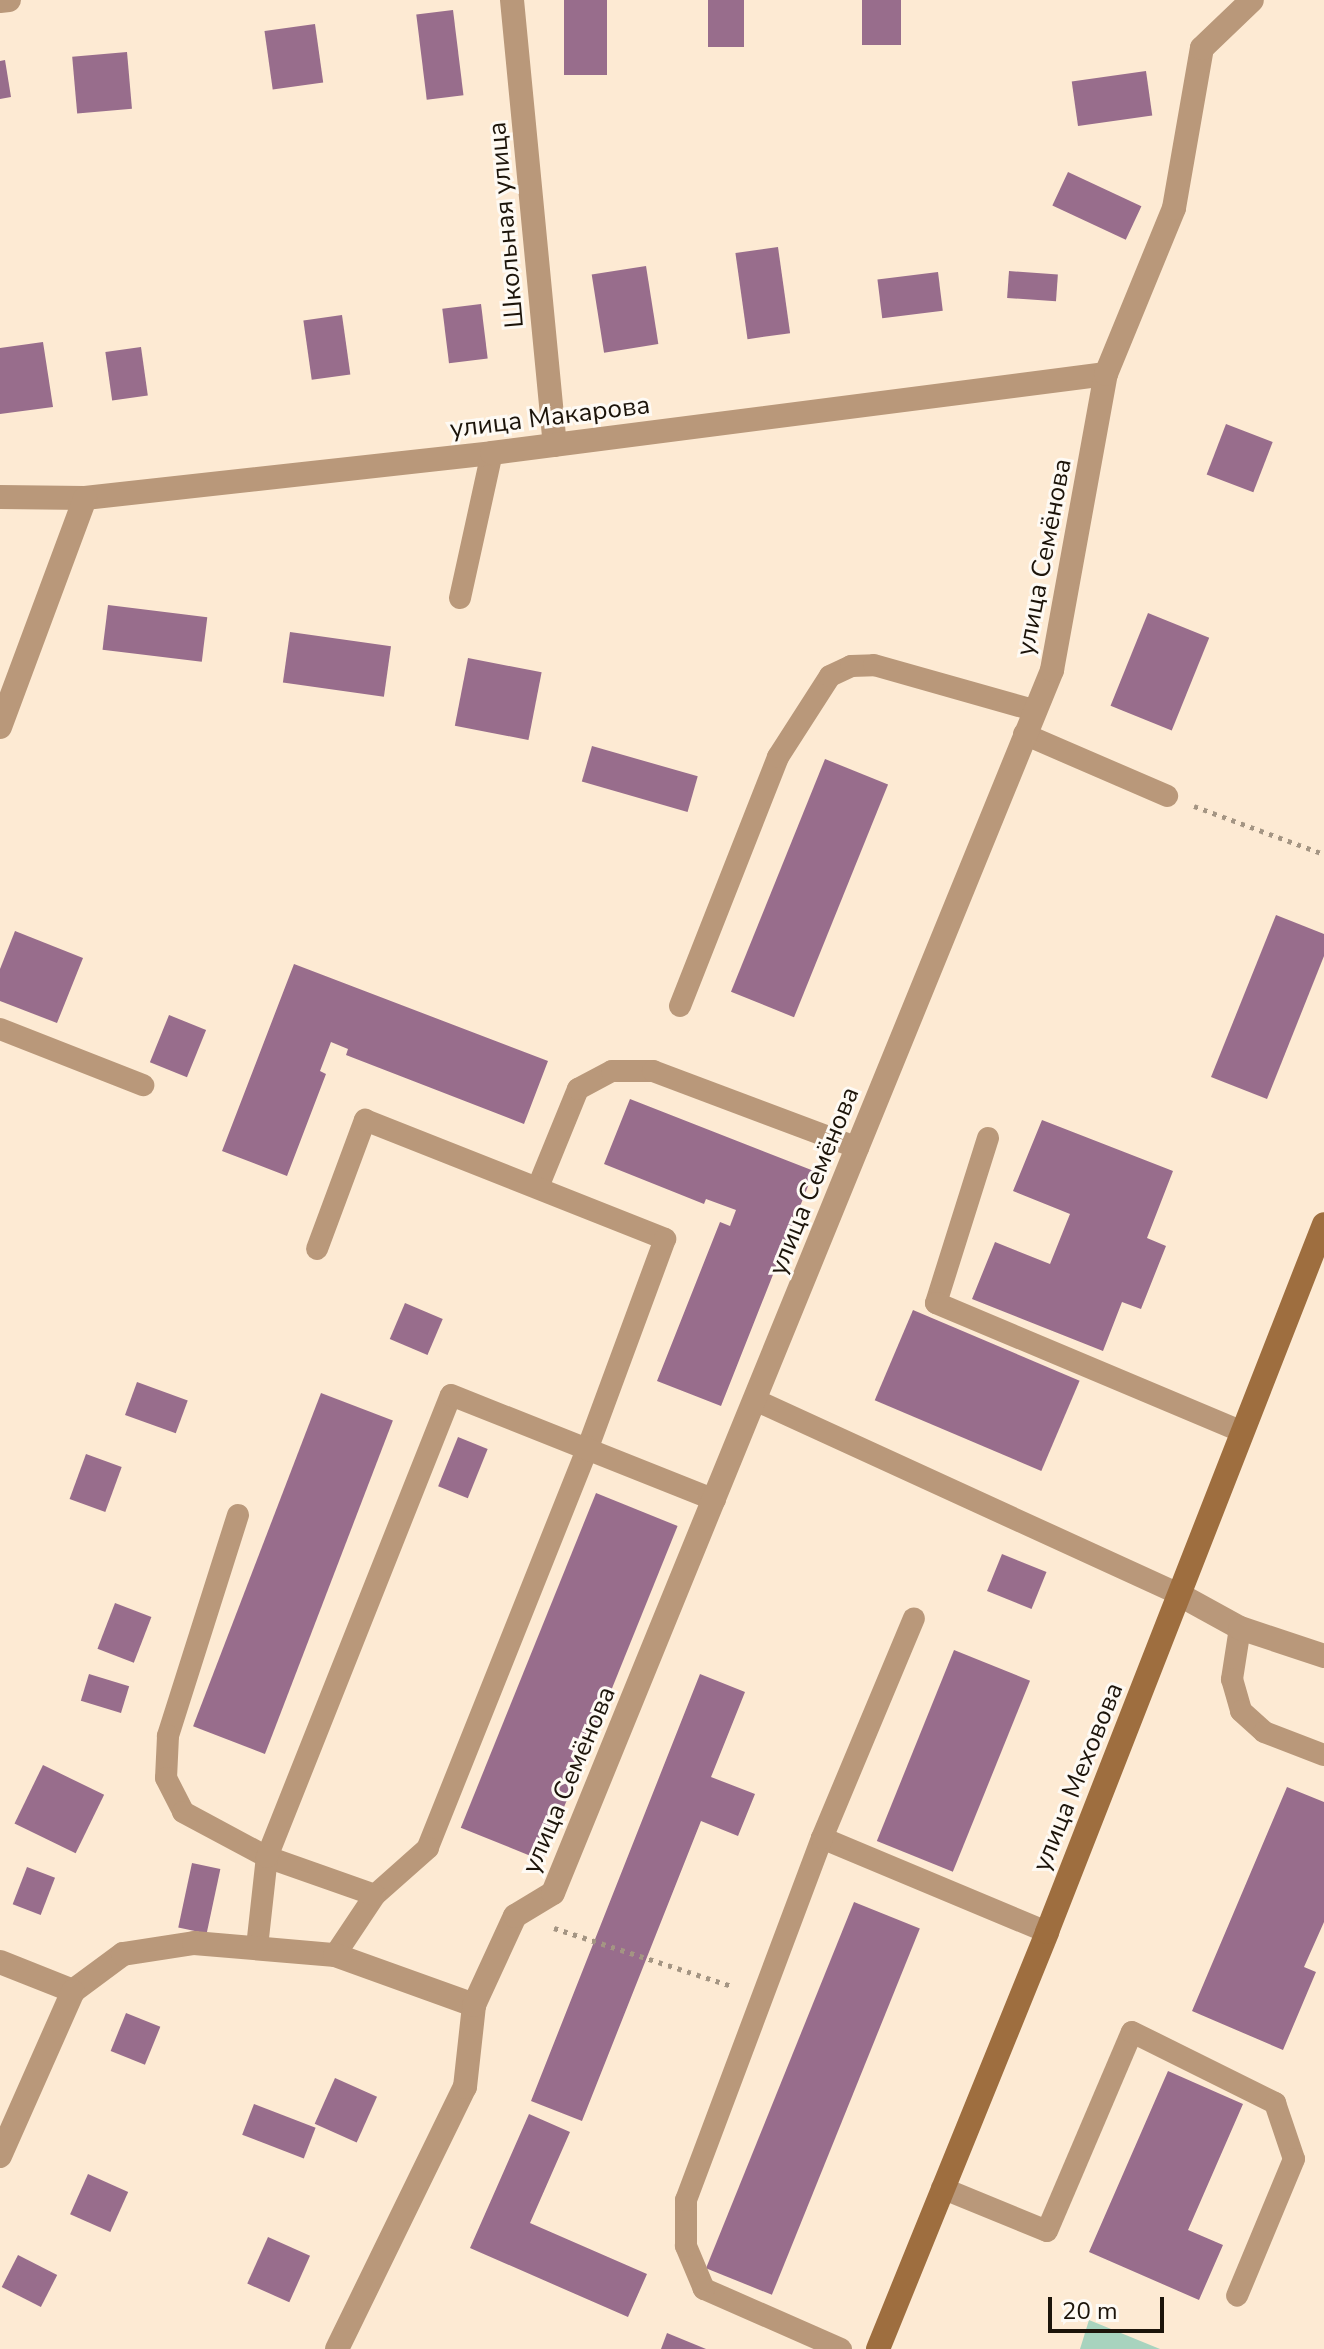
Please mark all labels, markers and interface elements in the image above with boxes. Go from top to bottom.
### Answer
street label: Школьная улица [481,121,531,329]
street label: улица Макарова [448,389,652,445]
street label: улица Семёнова [1010,456,1078,658]
street label: улица Семёнова [762,1082,866,1280]
street label: улица Меховова [1026,1678,1130,1876]
street label: улица Семёнова [516,1682,622,1878]
scale bar [1052,2281,1168,2331]
text: 20 m [1062,2295,1118,2327]

